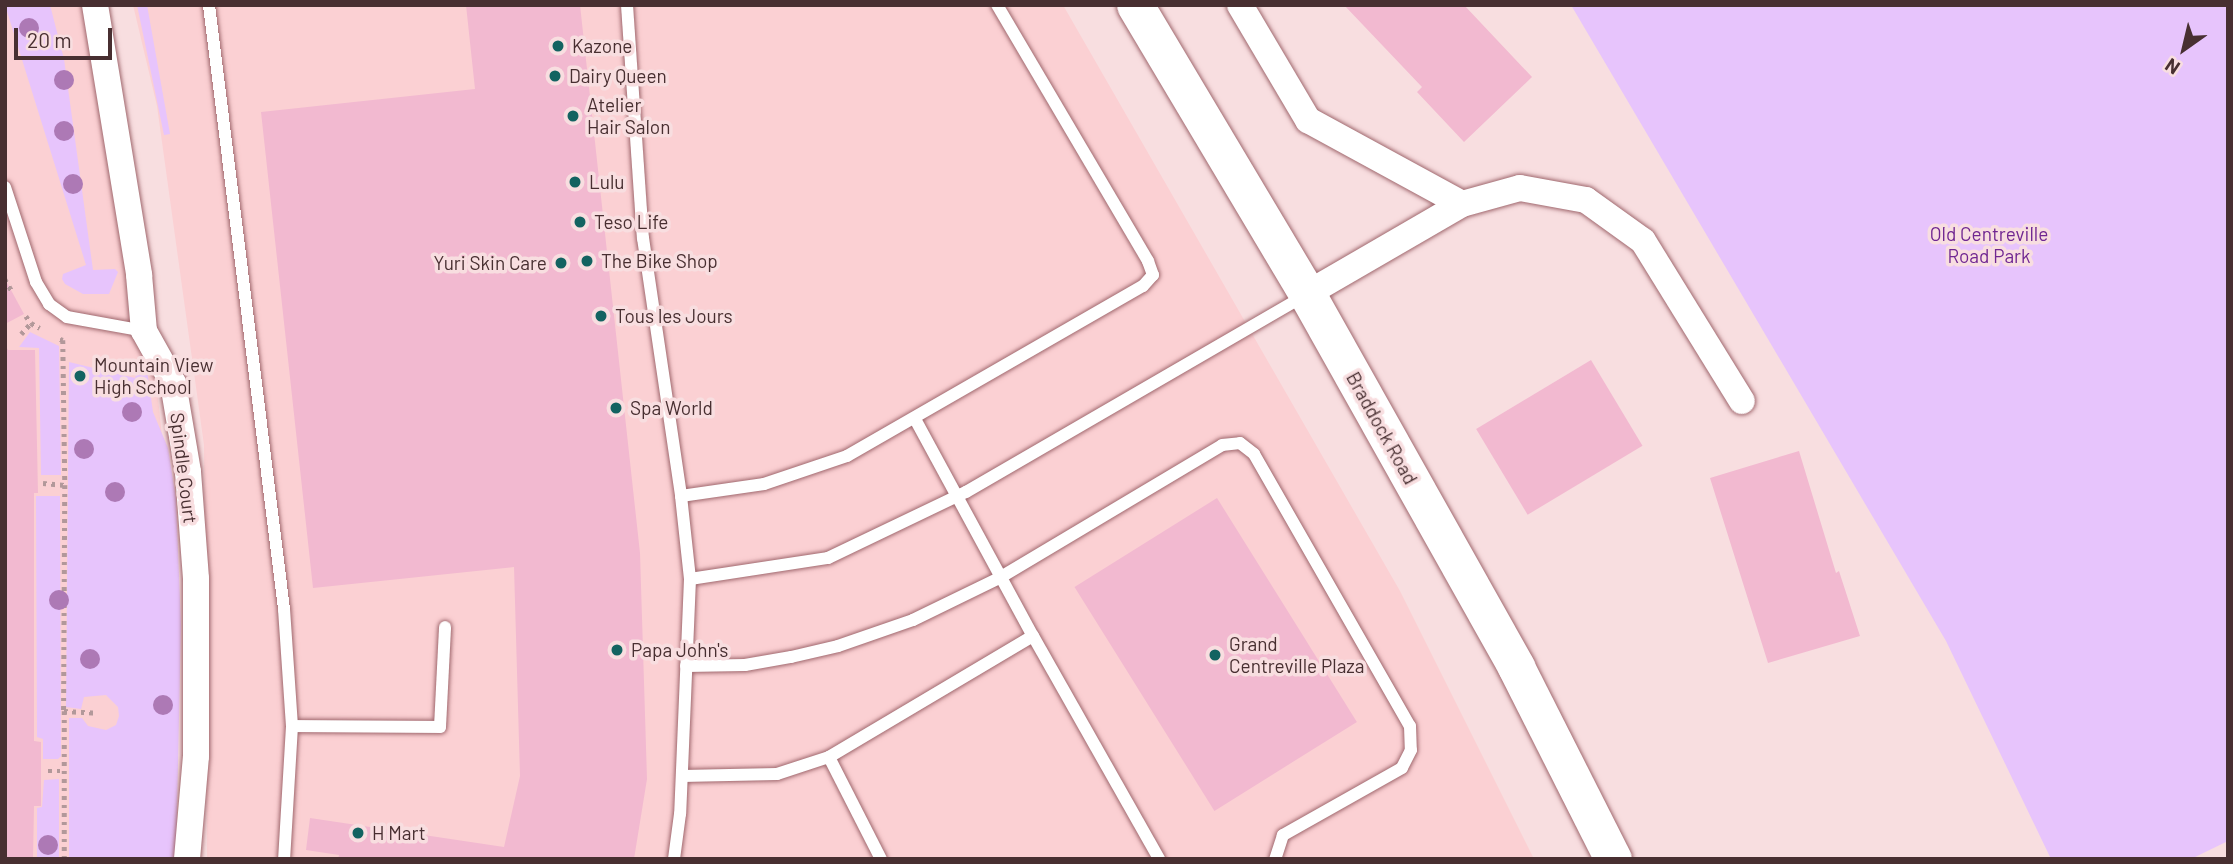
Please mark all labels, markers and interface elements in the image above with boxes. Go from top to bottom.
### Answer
scale bar [18,14,116,58]
north arrow [2149,14,2219,84]
text: 20 m [27,27,72,52]
place label: Kazone [572,35,632,57]
marker: Kazone [550,38,566,54]
text: N [2160,54,2184,80]
place label: Dairy Queen [569,65,667,87]
marker: Dairy Queen [547,68,563,84]
place label: Atelier Hair Salon [587,94,670,138]
marker: Atelier Hair Salon [565,108,581,124]
place label: Lulu [589,171,625,193]
marker: Lulu [567,174,583,190]
place label: Teso Life [594,211,668,233]
marker: Teso Life [572,214,588,230]
park label: Old Centreville Road Park [1930,223,2048,267]
place label: The Bike Shop [601,250,718,272]
place label: Yuri Skin Care [433,252,547,274]
marker: The Bike Shop [579,253,595,269]
marker: Yuri Skin Care [553,255,569,271]
place label: Tous les Jours [615,305,733,327]
marker: Tous les Jours [593,308,609,324]
place label: Mountain View High School [94,354,213,398]
marker: Mountain View High School [72,368,88,384]
street label: Braddock Road [1342,368,1422,488]
place label: Spa World [630,397,713,419]
marker: Spa World [608,400,624,416]
street label: Spindle Court [166,411,202,525]
place label: Grand Centreville Plaza [1229,633,1365,677]
place label: Papa John's [631,639,728,661]
marker: Papa John's [609,642,625,658]
marker: Grand Centreville Plaza [1207,647,1223,663]
place label: H Mart [372,822,426,844]
marker: H Mart [350,825,366,841]

